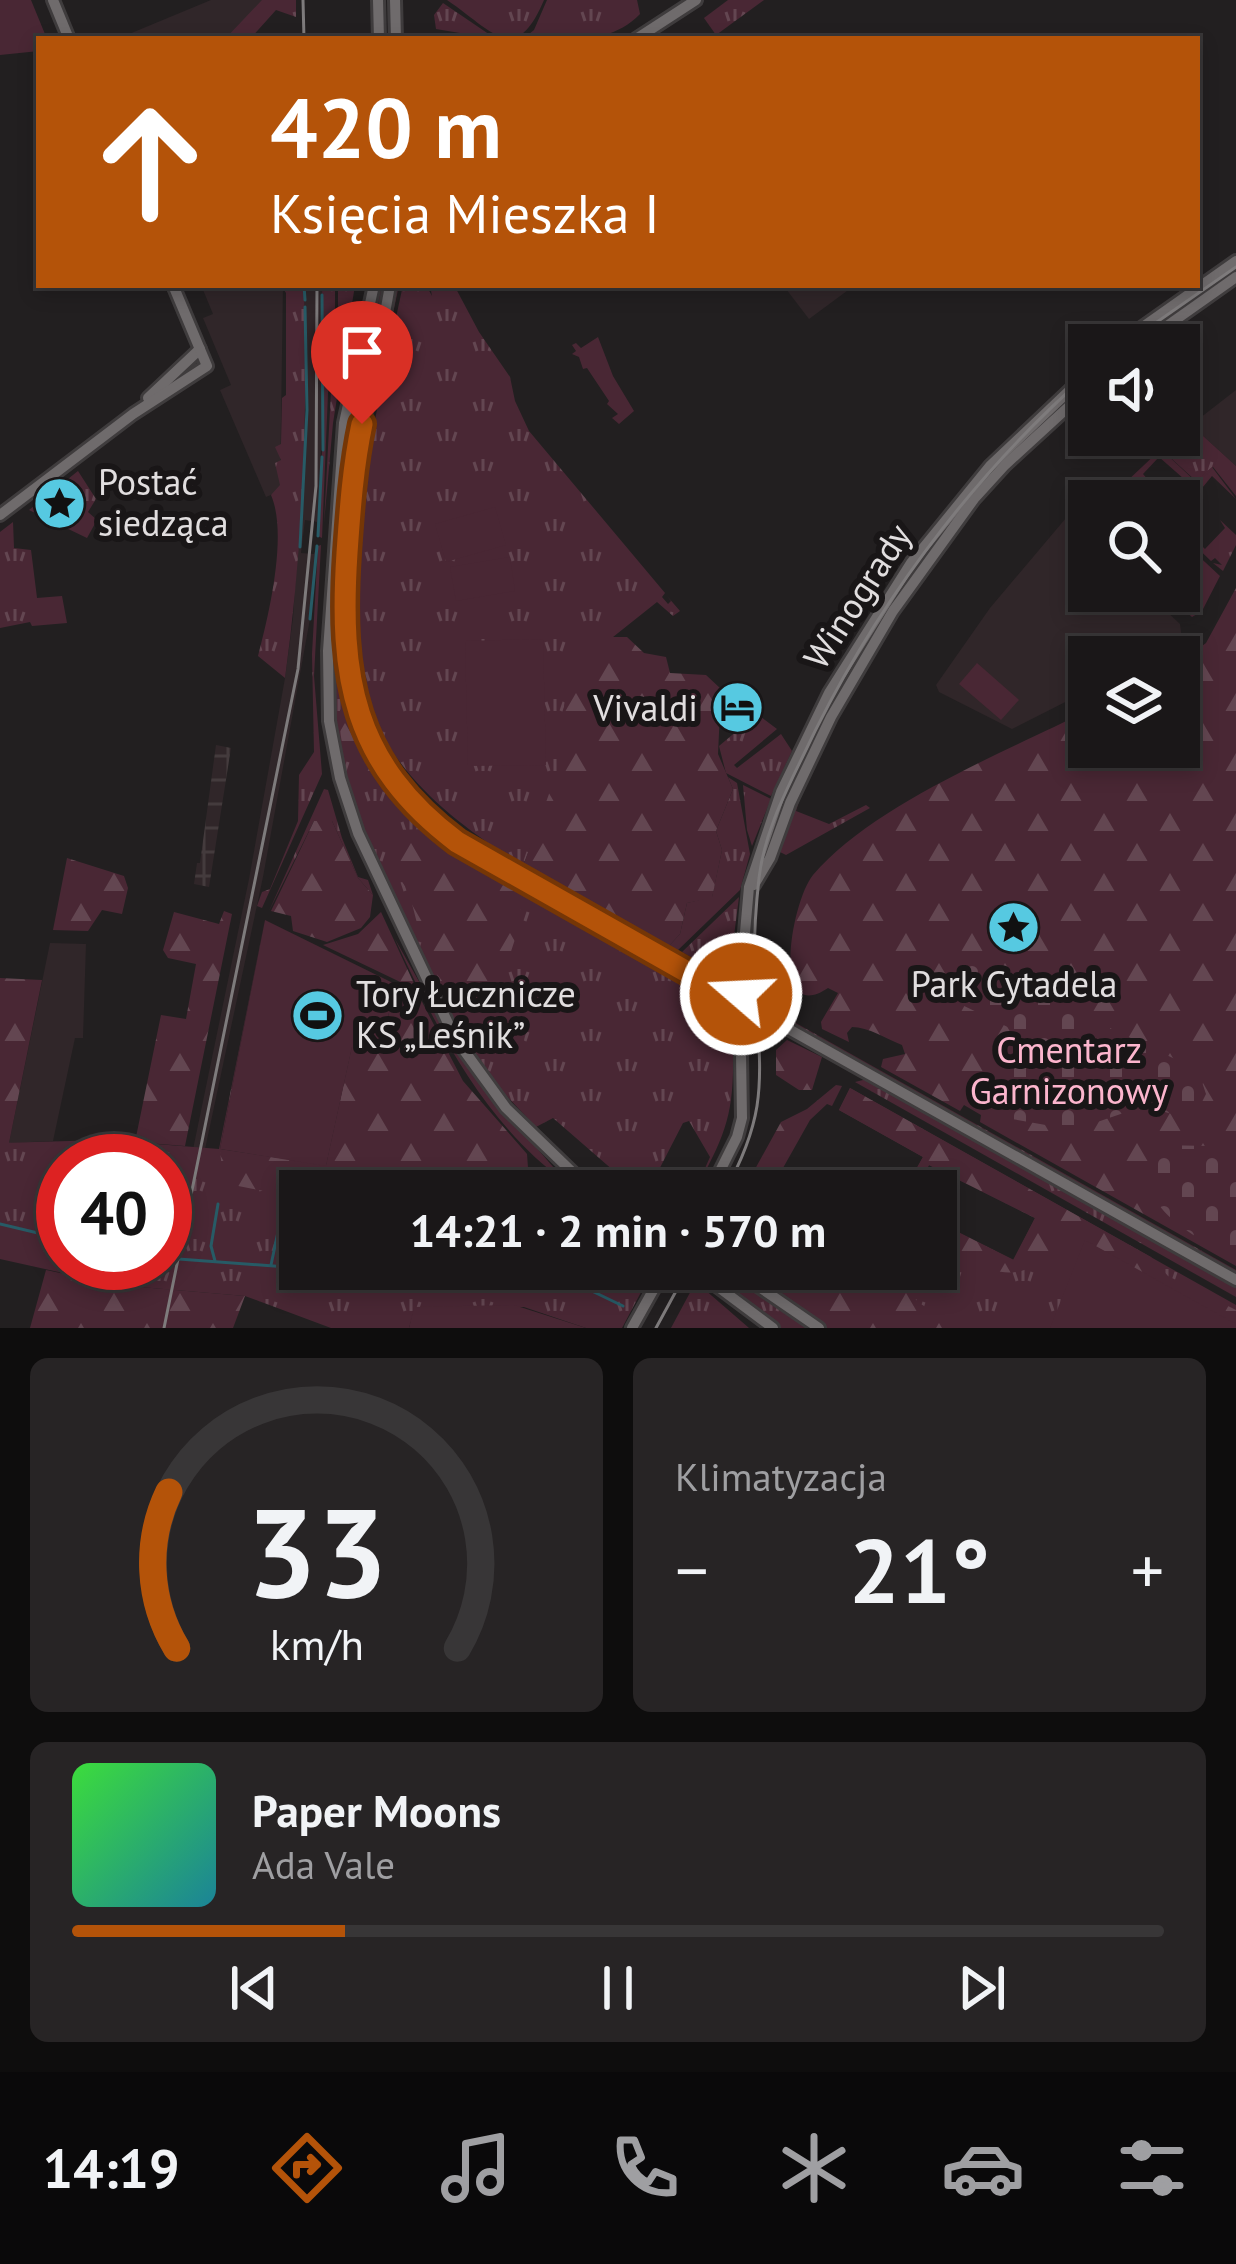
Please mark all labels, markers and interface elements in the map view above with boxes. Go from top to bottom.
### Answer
text: 420 m [270,72,502,181]
icon: ahead [72,84,228,240]
text: Księcia Mieszka I [270,178,660,248]
pin [311,301,413,424]
icon: arrive [329,319,395,385]
map controls [1068,324,1200,768]
button: sound [1068,324,1200,456]
place label: Postać siedząca [98,458,229,546]
place icon: Postać siedząca [31,475,87,531]
button: search [1068,480,1200,612]
street label: Winogrady [792,514,921,677]
button: layers [1068,636,1200,768]
hotel icon: Vivaldi [709,680,765,736]
place label: Vivaldi [592,684,698,731]
place icon: Park Cytadela [986,900,1042,956]
position arrow [678,931,804,1057]
place label: Park Cytadela [911,960,1117,1007]
place label: Tory Łucznicze KS „Leśnik” [356,970,576,1058]
sports icon: Tory Łucznicze KS „Leśnik” [289,987,345,1043]
park label: Cmentarz Garnizonowy [970,1026,1168,1114]
speed limit sign: 40 [36,1134,192,1290]
text: 14:21 · 2 min · 570 m [410,1201,826,1259]
text: Klimatyzacja [675,1451,887,1502]
text: 33 [246,1470,387,1631]
text: 21° [849,1511,990,1628]
text: − [675,1527,708,1612]
text: + [1131,1527,1164,1612]
text: km/h [269,1616,364,1672]
text: Paper Moons [252,1781,501,1839]
text: Ada Vale [252,1839,395,1890]
icon: previous [221,1955,287,2021]
icon: pause [585,1955,651,2021]
icon: next [949,1955,1015,2021]
icon: directions [265,2126,349,2210]
icon: music [434,2126,518,2210]
icon: phone [603,2126,687,2210]
icon: climate [772,2126,856,2210]
icon: car [941,2126,1025,2210]
icon: filters [1110,2126,1194,2210]
text: 14:19 [43,2133,180,2203]

